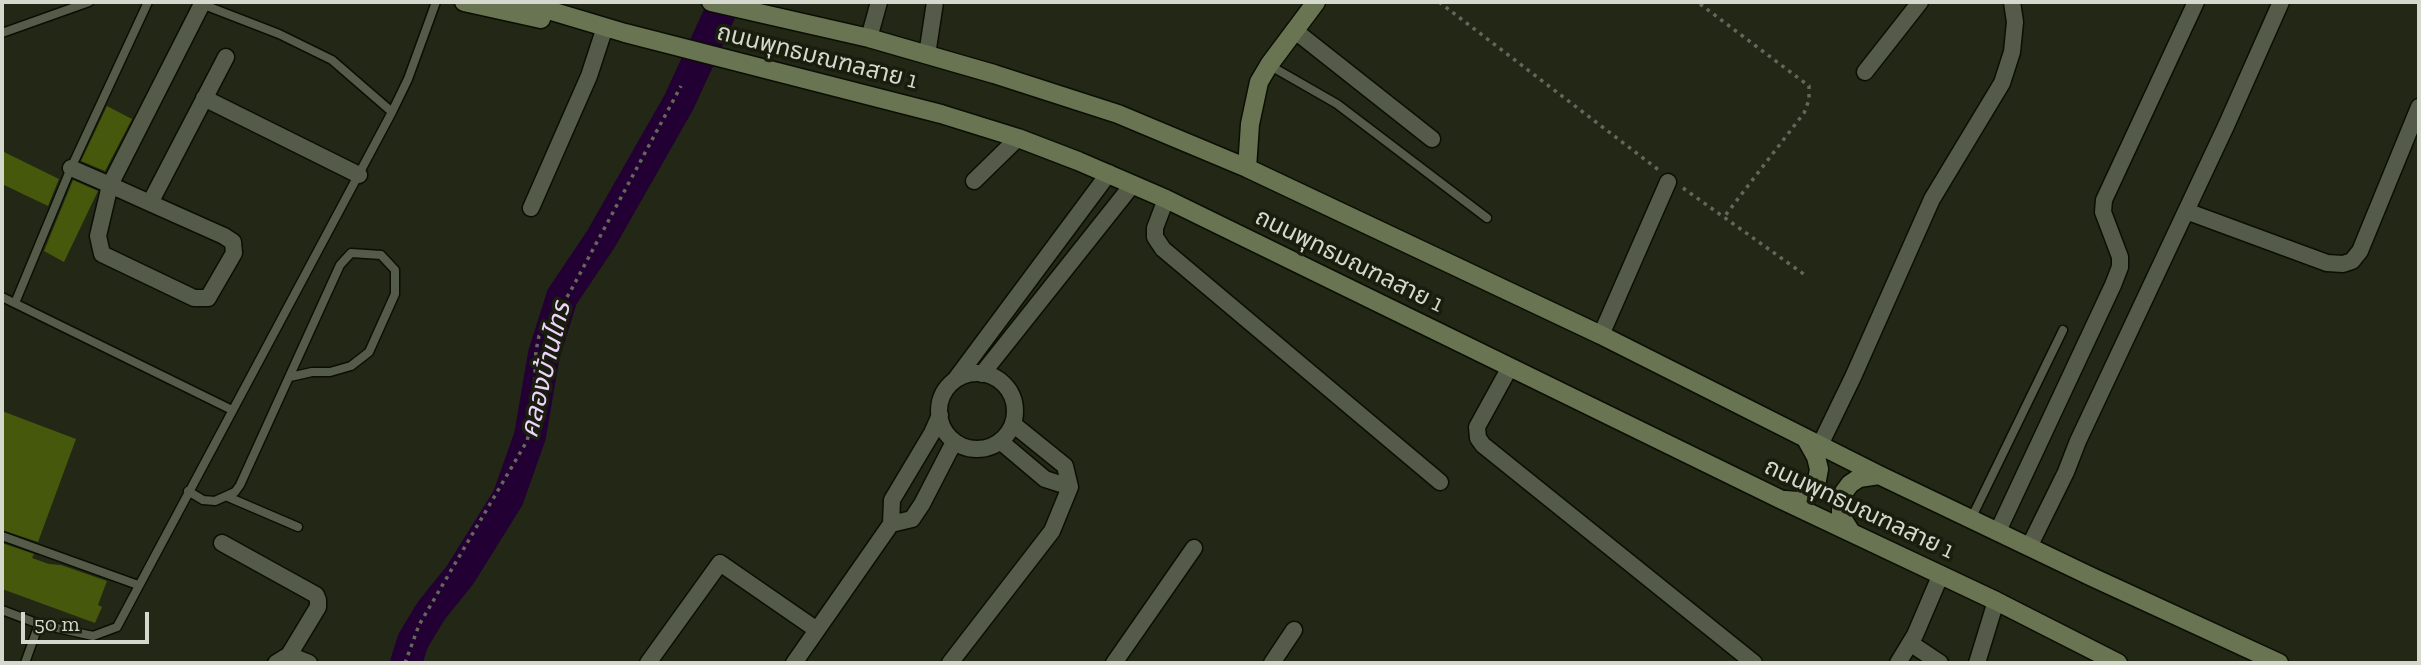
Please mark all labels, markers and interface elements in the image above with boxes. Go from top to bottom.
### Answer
street label: ถนนพุทธมณฑลสาย 1 [714,18,920,96]
street label: ถนนพุทธมณฑลสาย 1 [1250,203,1448,319]
water label: คลองบ้านไทร [514,299,578,441]
street label: ถนนพุทธมณฑลสาย 1 [1760,452,1958,566]
scale bar [24,598,152,642]
text: 50 m [34,611,80,636]

